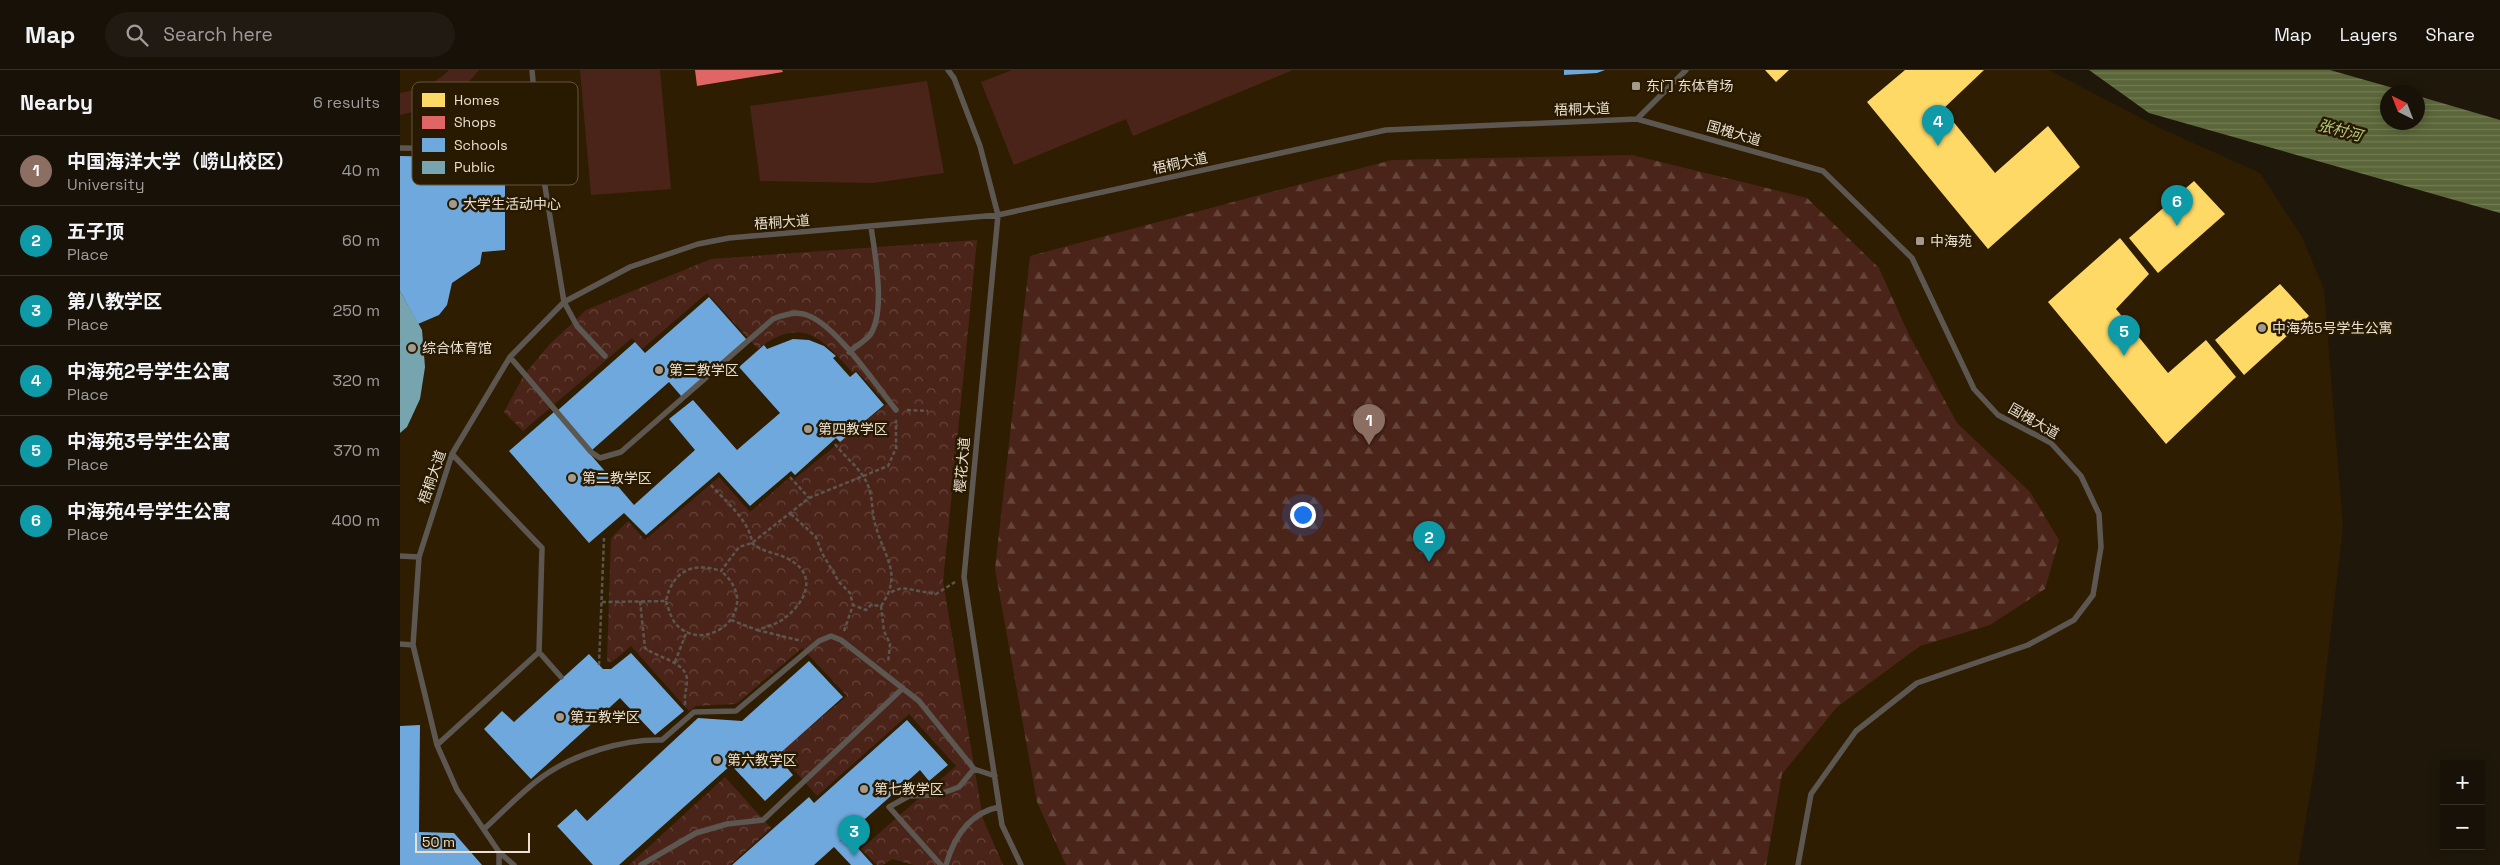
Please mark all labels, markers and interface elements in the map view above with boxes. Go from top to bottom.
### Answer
search box [105,12,455,57]
text: Map [25,19,75,50]
icon: search [123,21,151,49]
text: Search here [163,22,273,47]
text: Map [2274,23,2312,46]
text: Layers [2340,23,2397,46]
text: Share [2425,23,2475,46]
place label: 东门 东体育场 [1646,77,1734,95]
marker: 东门 东体育场 [1630,80,1642,92]
legend [412,82,578,185]
north arrow [2380,85,2425,130]
text: Nearby [20,89,93,116]
text: Homes [454,91,500,109]
text: 6 results [313,92,380,113]
street label: 梧桐大道 [1554,99,1610,119]
pin: 4 [1922,105,1954,146]
text: Shops [454,113,496,131]
water label: 张村河 [2316,115,2367,146]
street label: 国槐大道 [1705,117,1763,149]
text: Schools [454,136,508,154]
street label: 梧桐大道 [1151,148,1209,178]
text: 中国海洋大学（崂山校区） [67,149,295,174]
text: Public [454,158,495,176]
text: 1 [32,160,40,181]
text: 40 m [342,160,380,181]
text: University [67,174,145,195]
pin: 6 [2161,185,2193,226]
place label: 大学生活动中心 [463,195,561,213]
marker: 大学生活动中心 [447,198,459,210]
street label: 梧桐大道 [753,211,811,233]
text: 五子顶 [67,219,124,244]
text: 2 [31,230,41,251]
text: 60 m [342,230,380,251]
place label: 中海苑 [1930,232,1972,250]
marker: 中海苑 [1914,235,1926,247]
text: Place [67,244,109,265]
text: 第八教学区 [67,289,162,314]
text: 3 [31,300,41,321]
text: 250 m [333,300,380,321]
text: Place [67,314,109,335]
pin: 5 [2108,315,2140,356]
place label: 中海苑5号学生公寓 [2272,319,2392,337]
marker: 中海苑5号学生公寓 [2256,322,2268,334]
place label: 综合体育馆 [422,339,492,357]
marker: 综合体育馆 [406,342,418,354]
text: 中海苑2号学生公寓 [67,359,230,384]
place label: 第三教学区 [669,361,739,379]
marker: 第三教学区 [653,364,665,376]
text: 4 [31,370,41,391]
text: 320 m [333,370,380,391]
text: Place [67,384,109,405]
street label: 国槐大道 [2005,399,2063,443]
pin: 1 [1353,404,1385,445]
place label: 第四教学区 [818,420,888,438]
marker: 第四教学区 [802,423,814,435]
text: 中海苑3号学生公寓 [67,429,231,454]
street label: 樱花大道 [951,436,973,494]
text: 5 [31,440,41,461]
text: 370 m [333,440,380,461]
street label: 梧桐大道 [414,448,450,506]
text: Place [67,454,109,475]
place label: 第二教学区 [582,469,652,487]
marker: 第二教学区 [566,472,578,484]
text: 中海苑4号学生公寓 [67,499,231,524]
your location [1290,502,1316,528]
text: 6 [31,510,41,531]
text: 400 m [332,510,380,531]
pin: 2 [1413,521,1445,562]
text: Place [67,524,109,545]
place label: 第五教学区 [570,708,640,726]
marker: 第五教学区 [554,711,566,723]
place label: 第六教学区 [727,751,797,769]
marker: 第六教学区 [711,754,723,766]
map controls [2440,760,2485,850]
button: + [2440,760,2485,805]
place label: 第七教学区 [874,780,944,798]
marker: 第七教学区 [858,783,870,795]
button: − [2440,805,2485,850]
pin: 3 [838,815,870,856]
scale bar [415,830,530,853]
text: 50 m [422,833,455,851]

